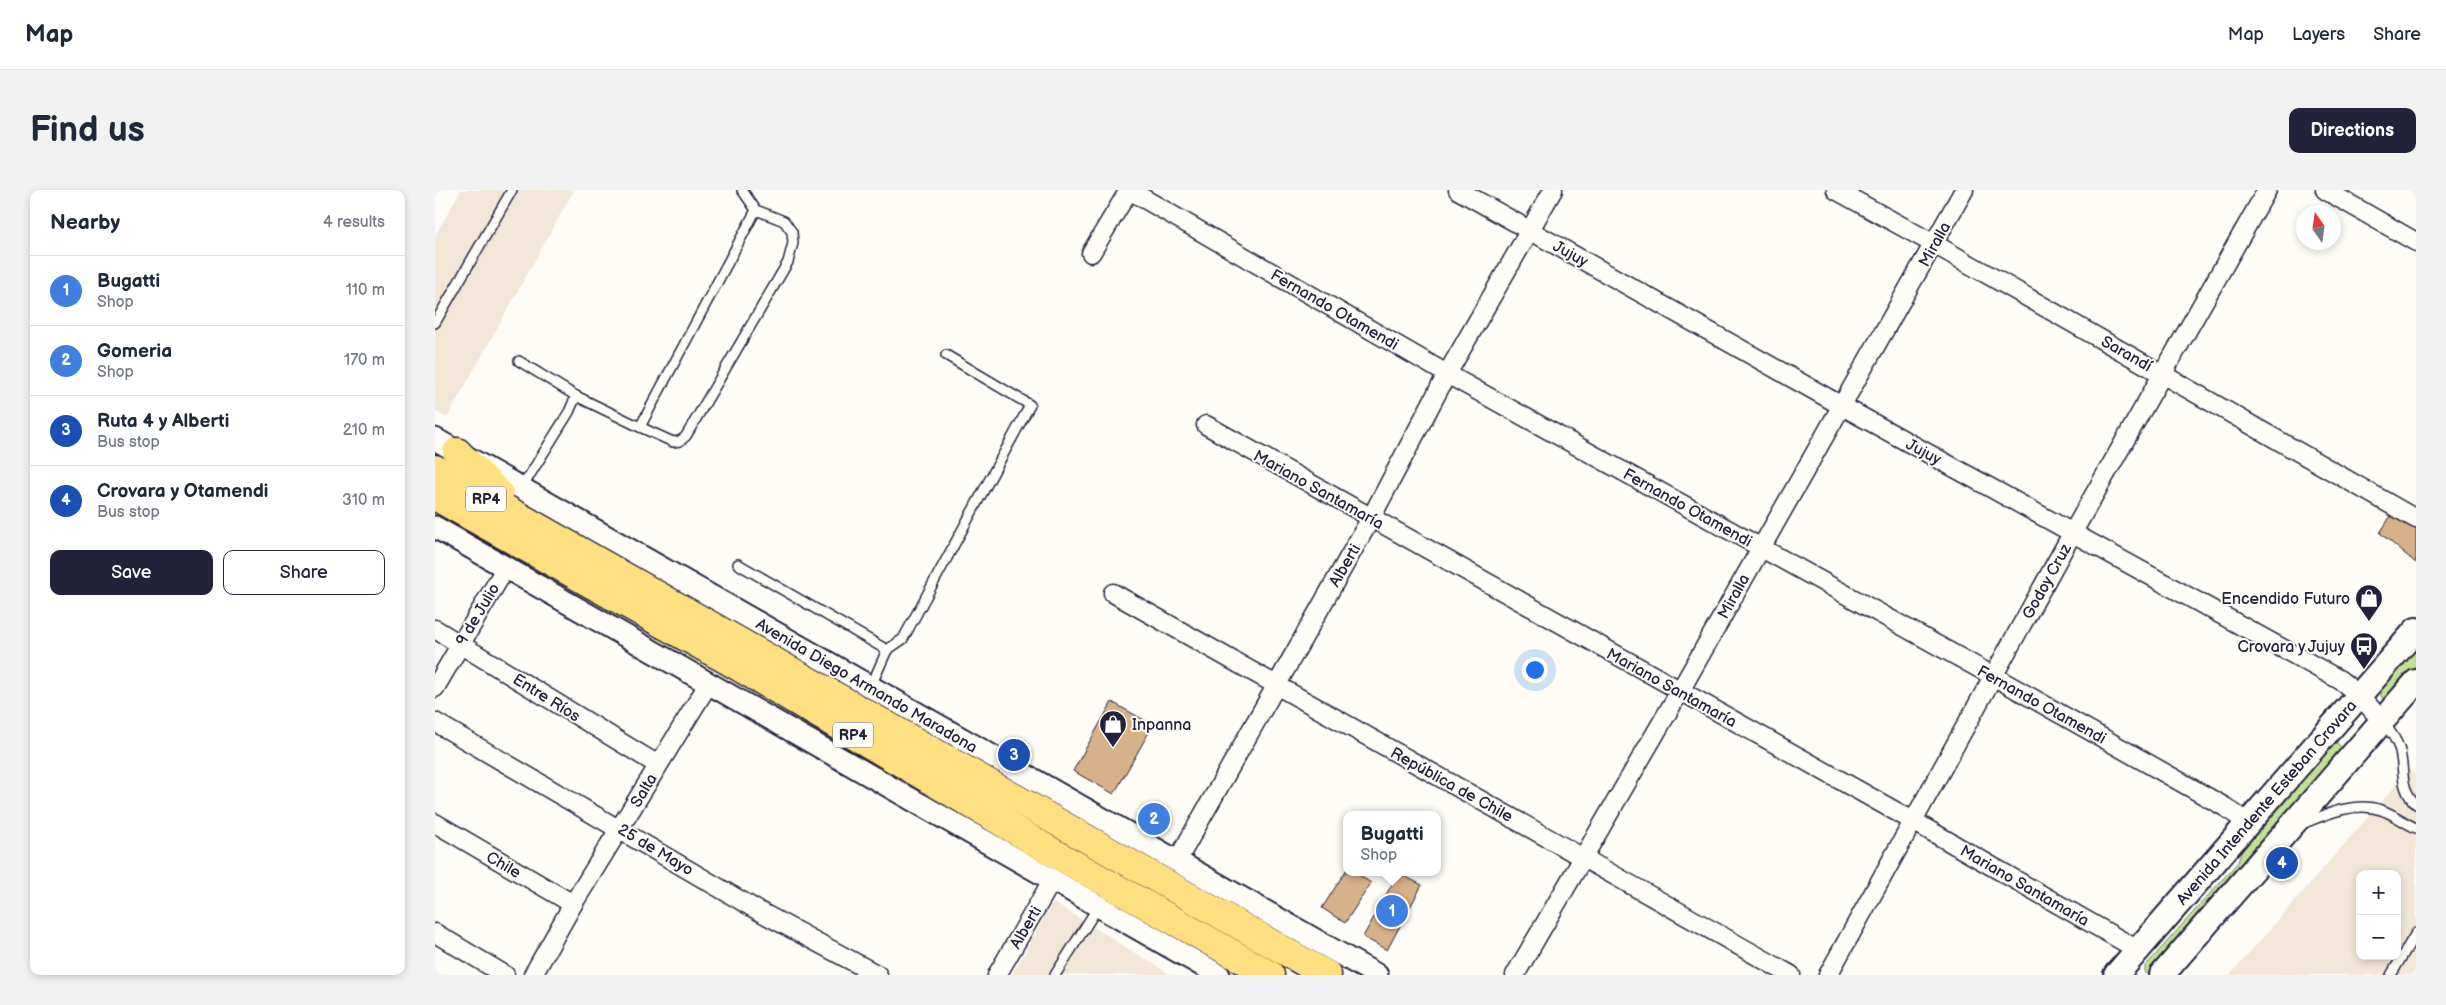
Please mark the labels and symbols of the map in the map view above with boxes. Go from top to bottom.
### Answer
north arrow [2296,205,2341,250]
street label: Miralla [1915,219,1955,270]
street label: Jujuy [1549,237,1592,272]
street label: Fernando Otamendi [1267,266,1402,355]
street label: Sarandí [2098,332,2155,376]
street label: Jujuy [1902,435,1945,470]
street label: Mariano Santamaría [1250,447,1387,534]
street label: Fernando Otamendi [1620,465,1755,552]
road number: RP4 [466,486,506,512]
street label: Godoy Cruz [2019,540,2076,623]
street label: Alberti [1325,541,1365,591]
street label: Miralla [1714,571,1754,622]
street label: 9 de Julio [452,580,504,649]
shop icon: Encendido Futuro [2354,583,2384,622]
place label: Encendido Futuro [2221,590,2350,609]
street label: Avenida Diego Armando Maradona [752,615,980,758]
bus stop icon: Crovara y Jujuy [2349,631,2379,670]
place label: Crovara y Jujuy [2237,638,2346,657]
street label: Mariano Santamaría [1603,645,1740,732]
your location [1522,657,1548,683]
street label: Fernando Otamendi [1974,662,2109,749]
street label: Entre Ríos [509,670,583,726]
street label: Avenida Intendente Esteban Crovara [2173,697,2361,909]
shop icon: Inpanna [1098,709,1128,748]
place label: Inpanna [1132,716,1191,735]
road number: RP4 [833,722,873,748]
pin: 3 [998,736,1030,774]
street label: República de Chile [1387,744,1516,827]
street label: Salta [627,771,662,811]
pin: 2 [1138,800,1170,838]
street label: 25 de Mayo [614,820,696,880]
street label: Mariano Santamaría [1956,842,2092,931]
pin: 4 [2266,844,2298,882]
street label: Chile [483,848,524,883]
pin: 1 [1376,892,1408,930]
street label: Alberti [1006,903,1046,953]

